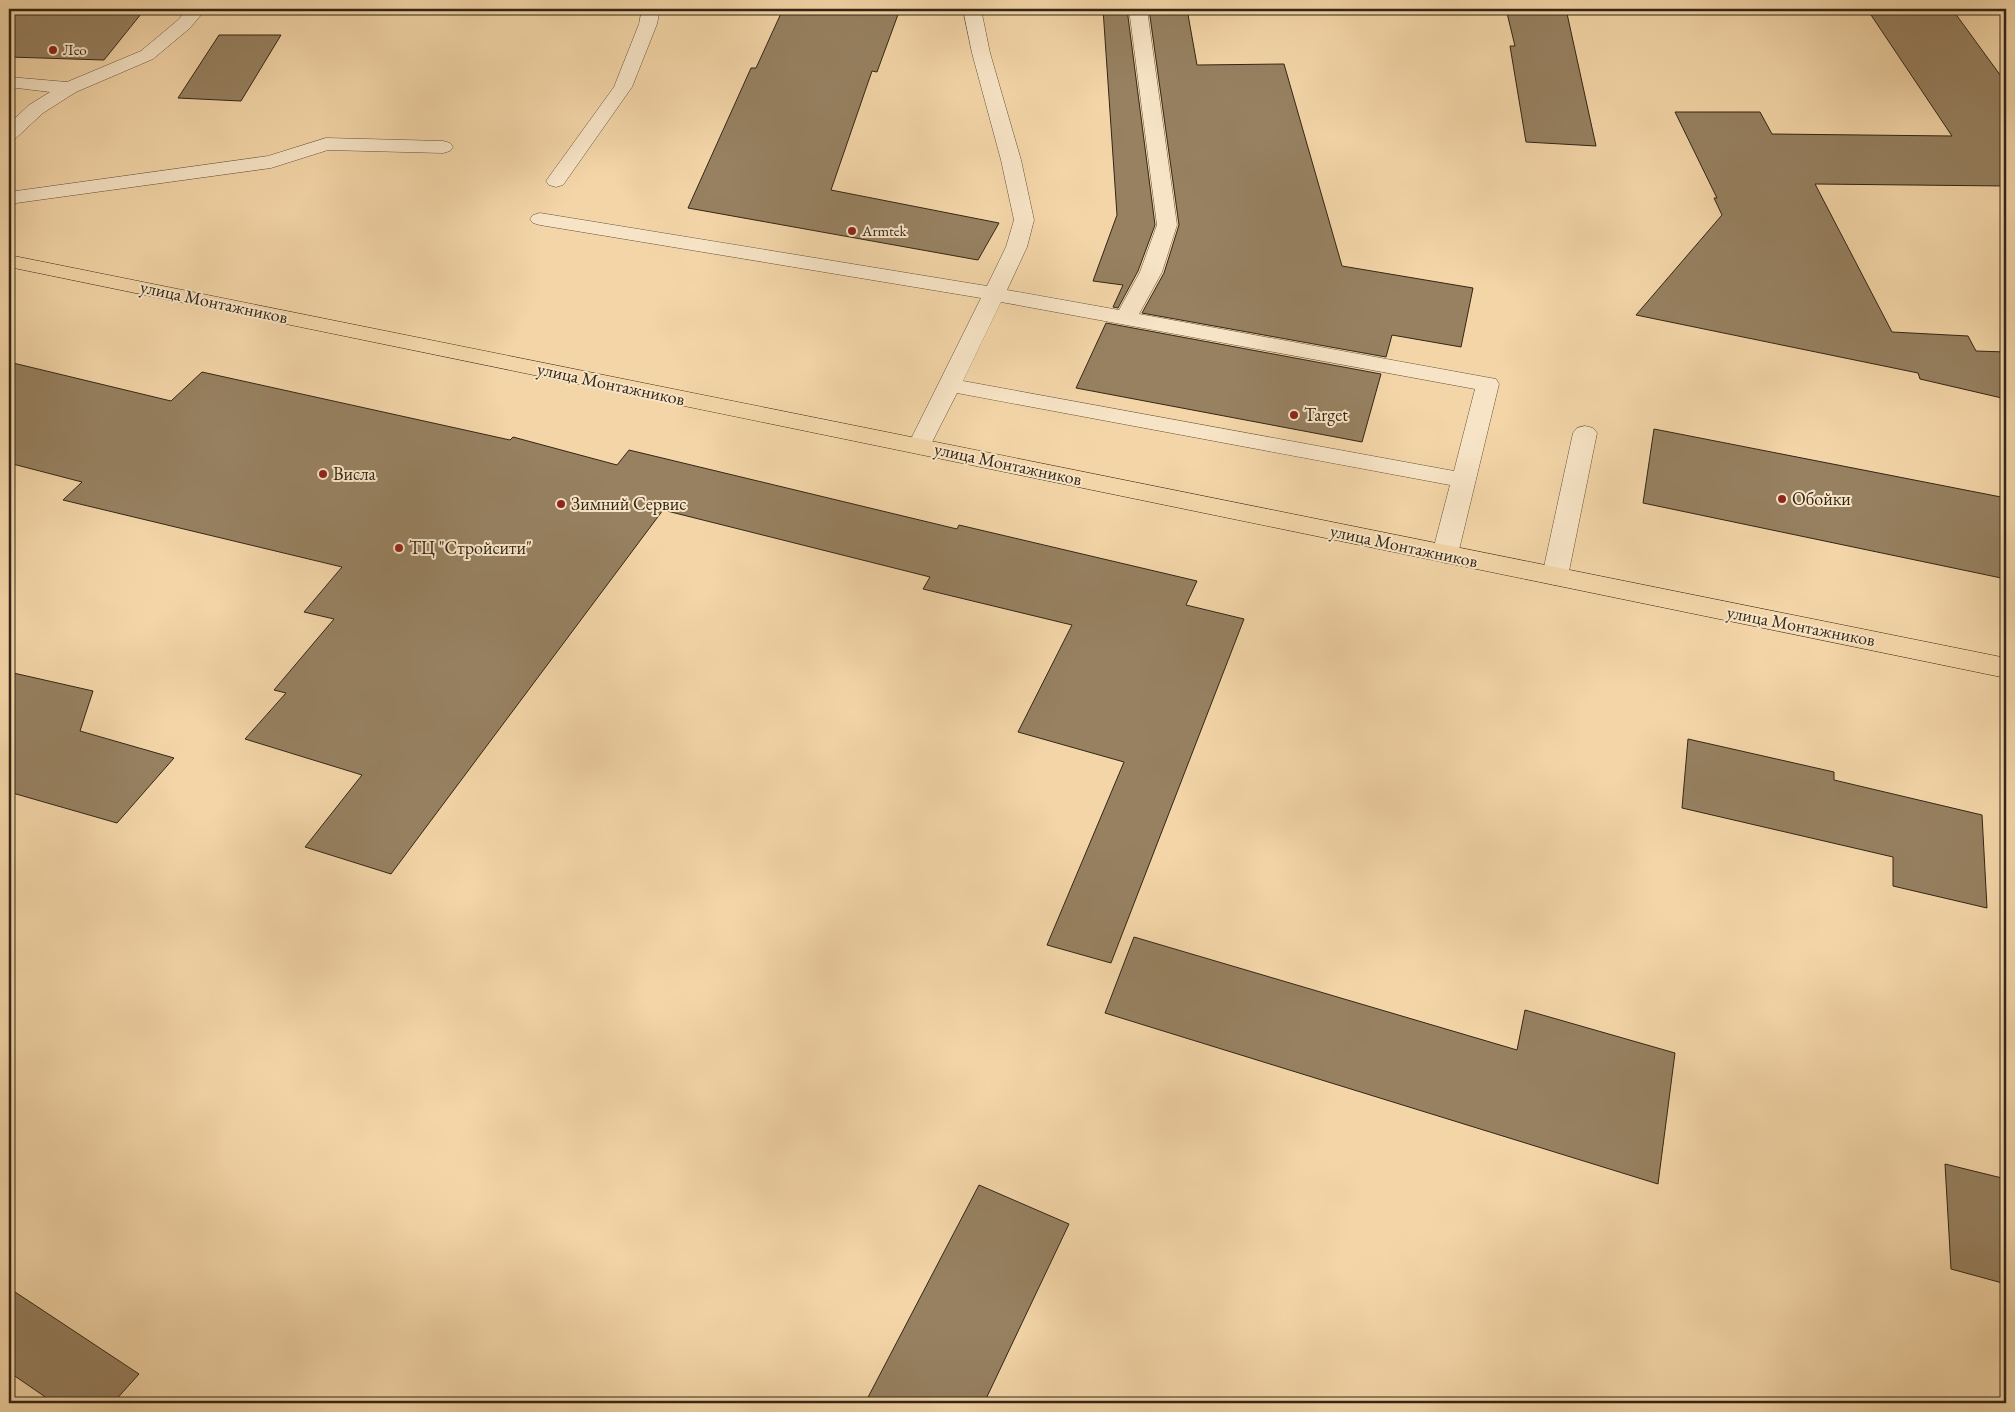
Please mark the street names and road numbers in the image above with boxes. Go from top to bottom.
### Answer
street label: улица Монтажников [138,275,290,328]
street label: улица Монтажников [535,357,687,410]
street label: улица Монтажников [932,437,1084,490]
street label: улица Монтажников [1328,519,1480,572]
street label: улица Монтажников [1725,600,1877,651]

